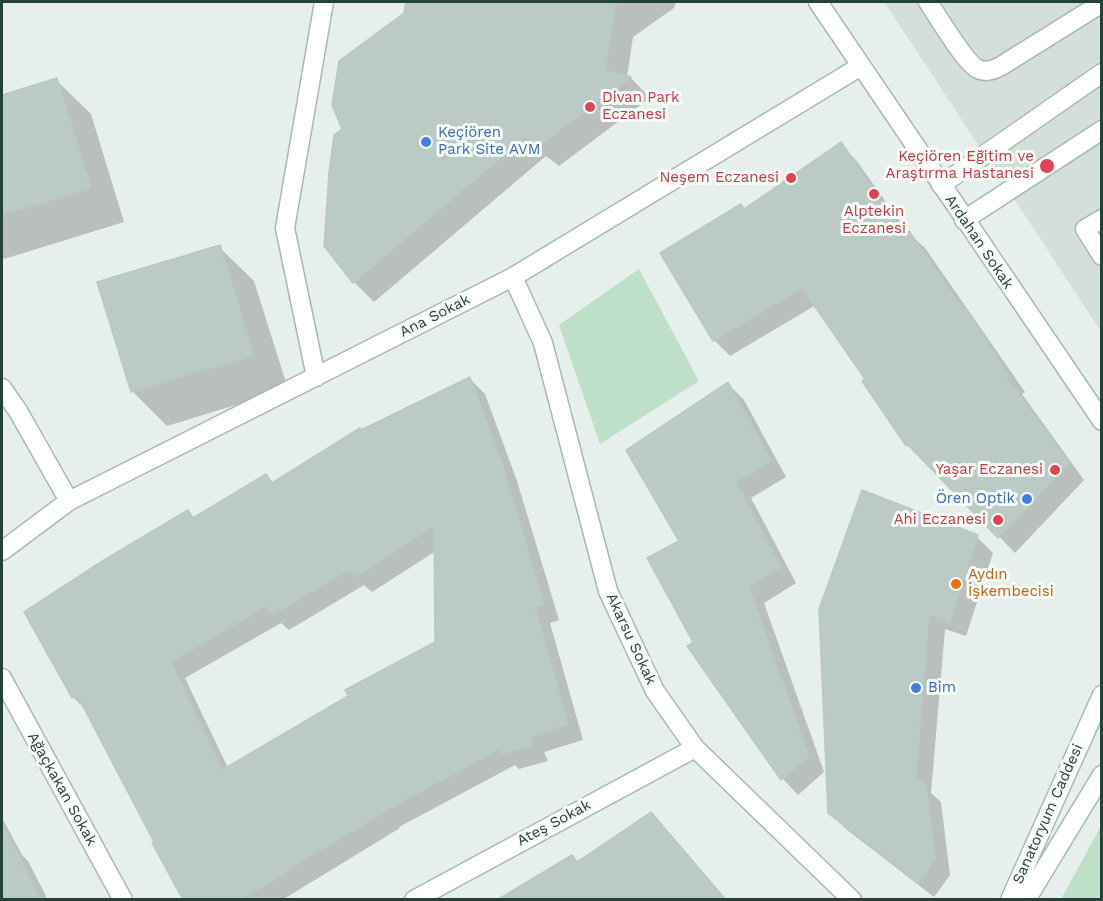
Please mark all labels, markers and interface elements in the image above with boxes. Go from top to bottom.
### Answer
place label: Divan Park Eczanesi [602,89,679,124]
marker: Divan Park Eczanesi [583,100,597,114]
place label: Keçiören Park Site AVM [438,124,540,159]
marker: Keçiören Park Site AVM [419,135,433,149]
place label: Keçiören Eğitim ve Araştırma Hastanesi [886,148,1034,183]
marker: Keçiören Eğitim ve Araştırma Hastanesi [1038,157,1056,175]
place label: Neşem Eczanesi [659,169,779,187]
marker: Neşem Eczanesi [784,171,798,185]
marker: Alptekin Eczanesi [867,187,881,201]
street label: Ardahan Sokak [941,191,1017,293]
place label: Alptekin Eczanesi [842,203,906,238]
street label: Ana Sokak [397,291,473,341]
place label: Yaşar Eczanesi [936,461,1043,479]
marker: Yaşar Eczanesi [1048,463,1062,477]
place label: Ören Optik [936,490,1015,508]
marker: Ören Optik [1020,492,1034,506]
place label: Ahi Eczanesi [894,511,986,529]
marker: Ahi Eczanesi [991,513,1005,527]
place label: Aydın İşkembecisi [968,566,1054,601]
marker: Aydın İşkembecisi [949,577,963,591]
street label: Akarsu Sokak [602,590,660,688]
place label: Bim [928,679,956,697]
marker: Bim [909,681,923,695]
street label: Ağaçkakan Sokak [23,729,101,849]
street label: Sanatoryum Caddesi [1009,741,1087,887]
street label: Ateş Sokak [514,796,594,850]

